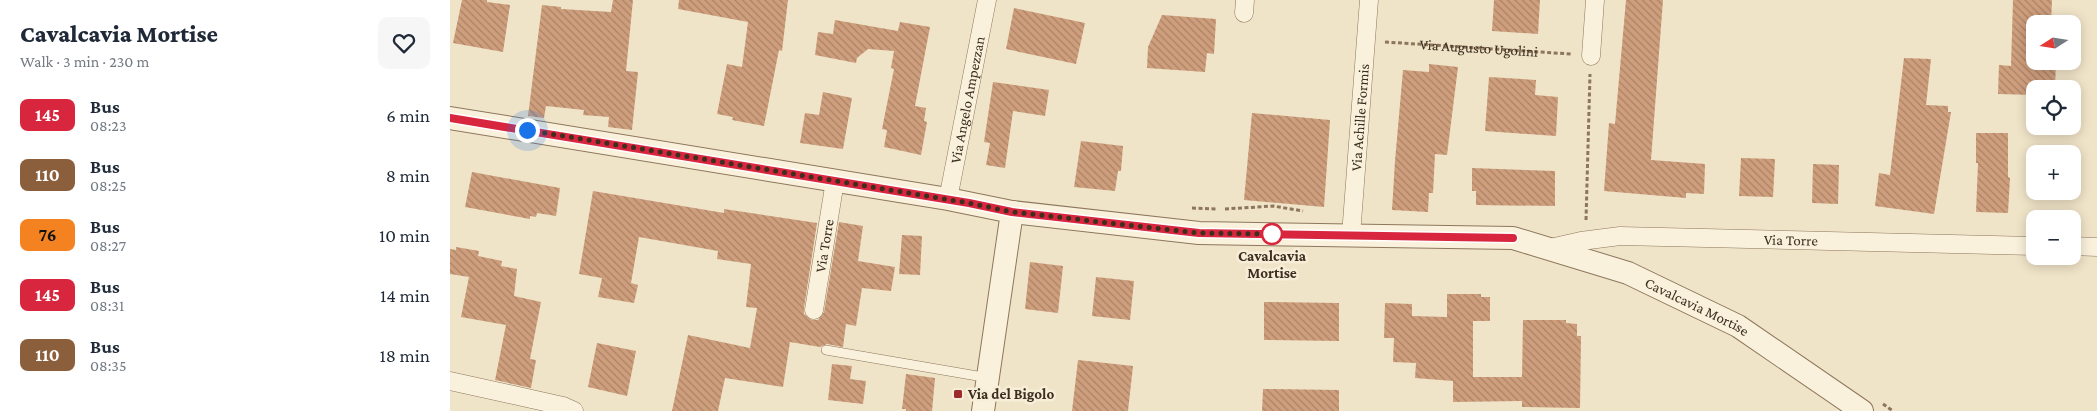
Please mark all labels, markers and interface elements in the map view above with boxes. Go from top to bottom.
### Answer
north arrow [2026,15,2081,70]
map controls [2026,15,2081,265]
button: heart [378,17,430,69]
text: Cavalcavia Mortise [20,20,218,47]
street label: Via Angelo Ampezzan [947,35,988,165]
street label: Via Augusto Ugolini [1419,36,1539,60]
text: Walk · 3 min · 230 m [20,53,149,70]
street label: Via Achille Formis [1348,63,1372,172]
button: locate [2026,80,2081,135]
text: Bus [90,96,120,117]
text: 145 [35,105,60,125]
text: 6 min [386,105,430,126]
text: 08:23 [90,117,127,134]
your location [515,118,540,143]
button: + [2026,145,2081,200]
text: Bus [90,156,120,177]
text: 110 [35,165,60,185]
text: 8 min [386,165,430,186]
text: 08:25 [90,177,126,194]
button: − [2026,210,2081,265]
text: Bus [90,216,120,237]
street label: Via Torre [812,218,837,274]
marker: Cavalcavia Mortise [1261,223,1283,245]
text: 76 [38,225,57,245]
text: 10 min [379,225,430,246]
street label: Via Torre [1764,231,1818,249]
text: 08:27 [90,237,126,254]
place label: Cavalcavia Mortise [1238,248,1307,281]
street label: Cavalcavia Mortise [1642,274,1752,339]
text: Bus [90,276,120,297]
text: 145 [35,285,60,305]
text: 14 min [380,285,430,306]
text: 08:31 [90,297,124,314]
text: Bus [90,336,120,357]
text: 110 [35,345,60,365]
text: 18 min [379,345,430,366]
text: 08:35 [90,357,126,374]
place label: Via del Bigolo [967,386,1054,402]
marker: Via del Bigolo [952,388,964,400]

